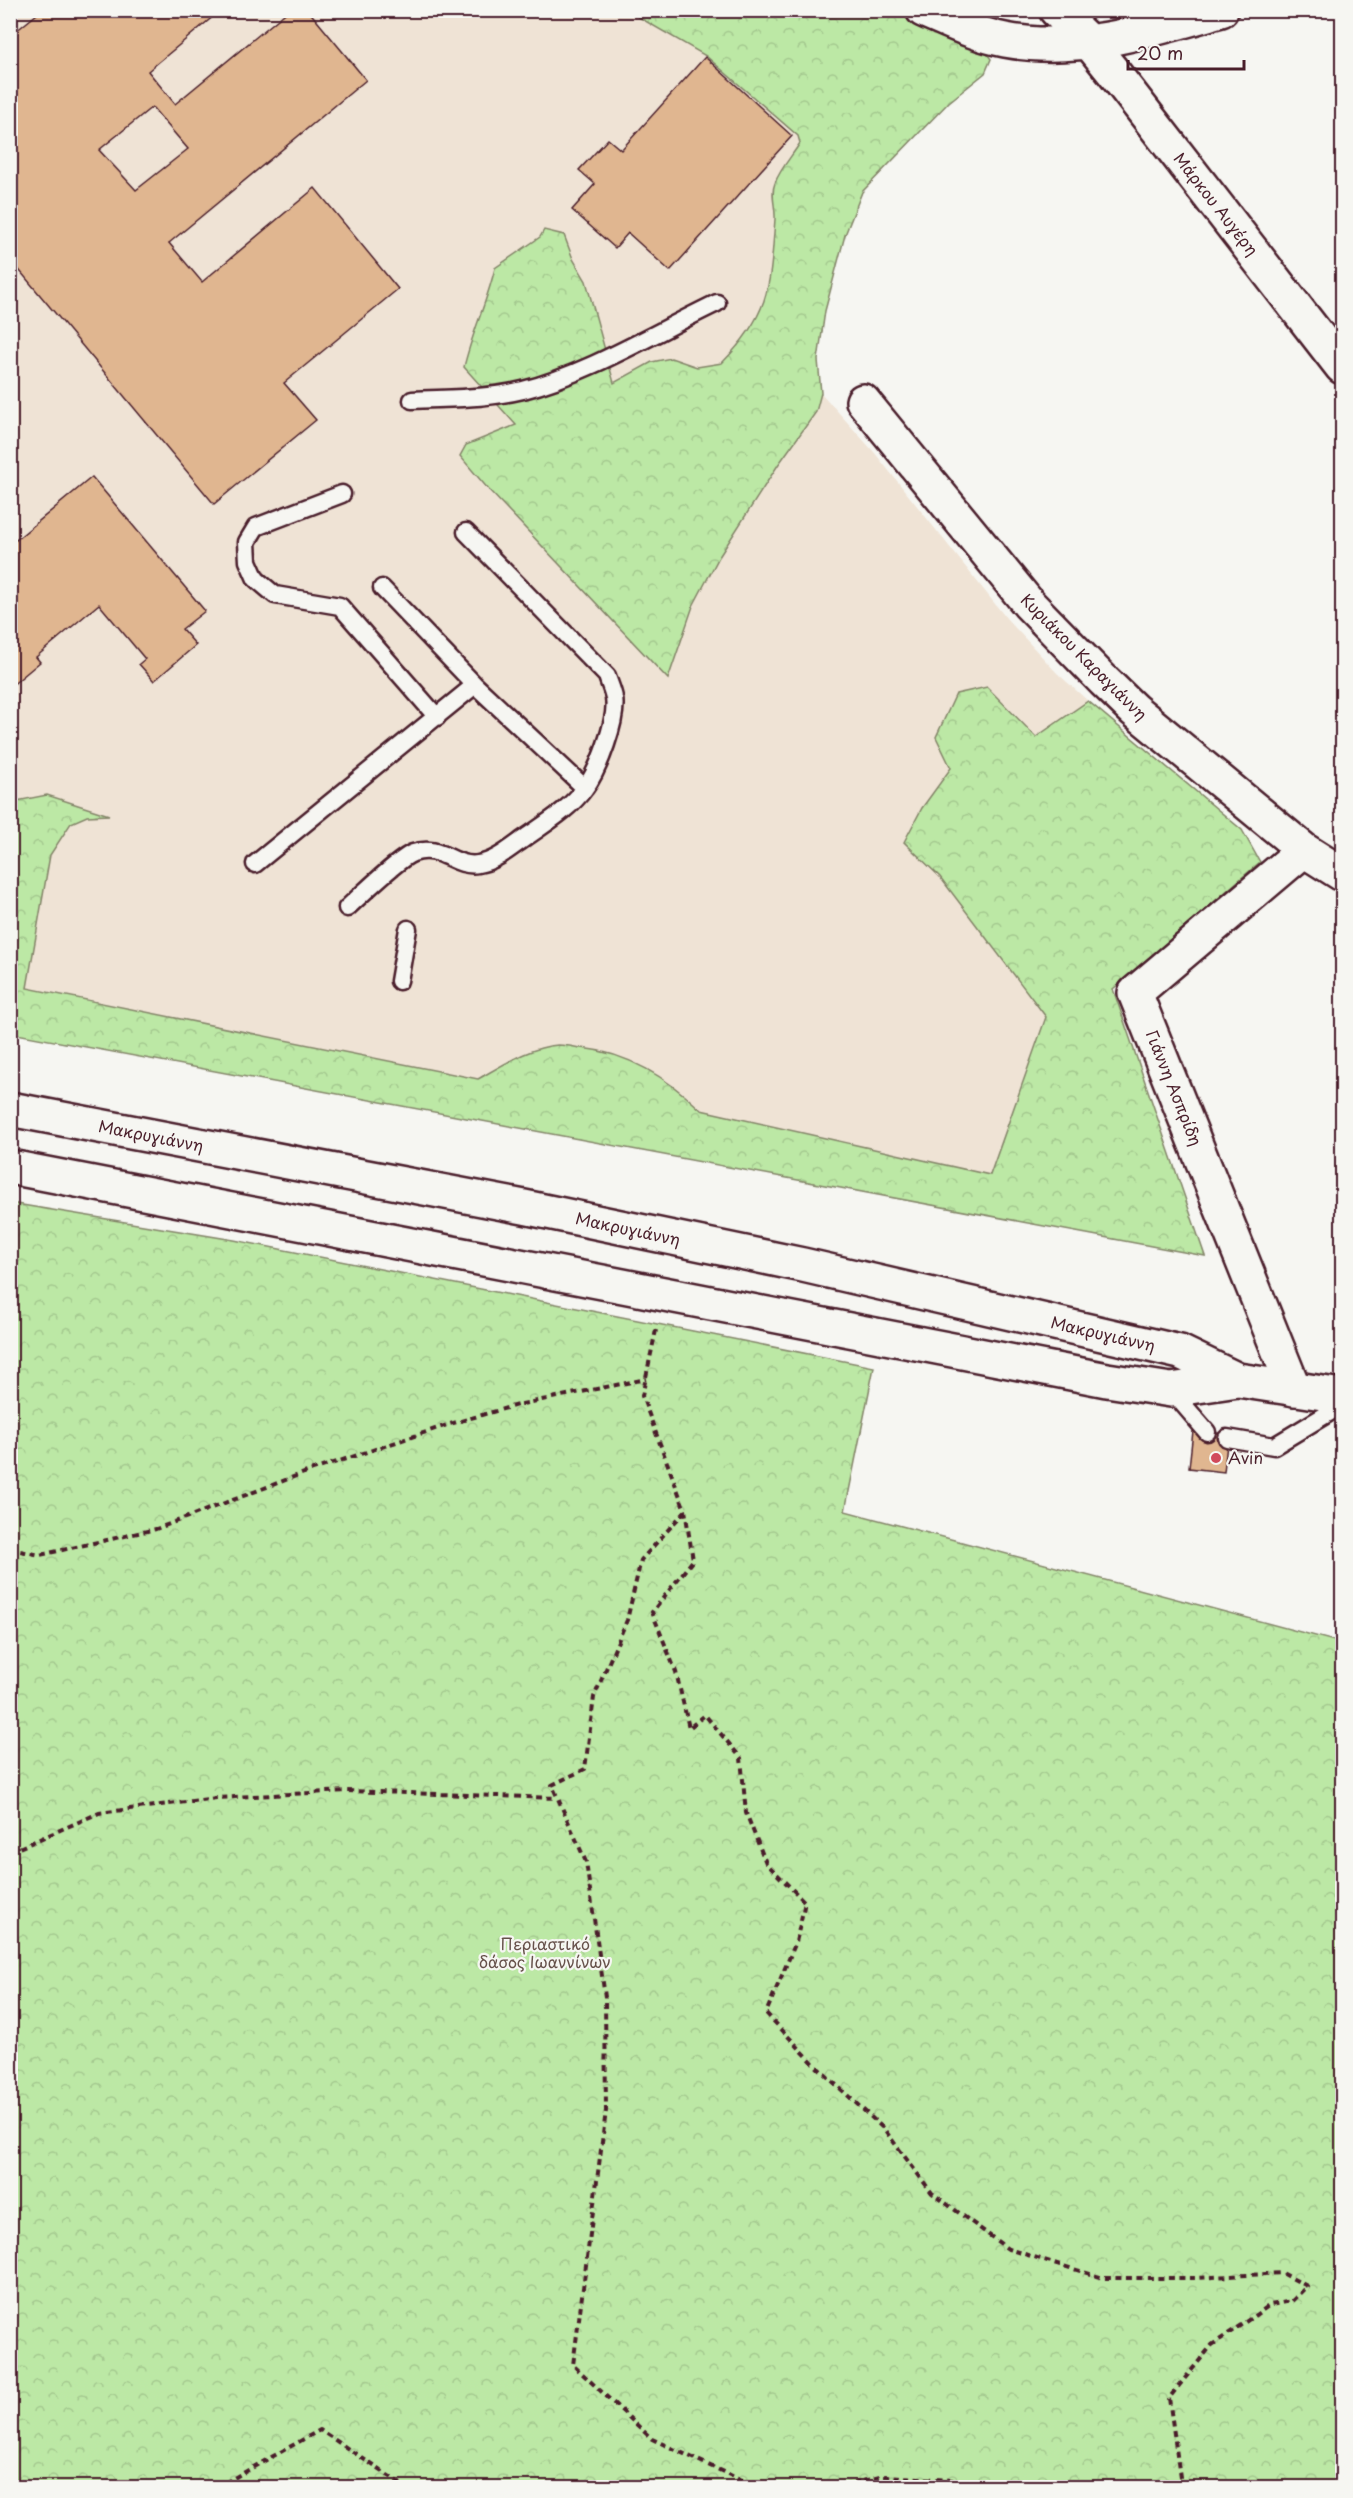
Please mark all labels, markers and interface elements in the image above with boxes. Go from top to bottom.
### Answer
scale bar [1128,33,1244,71]
text: 20 m [1137,39,1183,66]
street label: Μάρκου Αυγέρη [1169,147,1265,260]
street label: Κυριάκου Καραγιάννη [1016,588,1153,725]
street label: Γιάννη Ασπρίδη [1141,1026,1209,1149]
street label: Μακρυγιάννη [97,1113,206,1157]
street label: Μακρυγιάννη [574,1205,683,1251]
street label: Μακρυγιάννη [1049,1309,1158,1357]
place label: Avin [1228,1445,1263,1469]
marker: Avin [1209,1451,1223,1465]
park label: Περιαστικό δάσος Ιωαννίνων [479,1931,611,1973]

